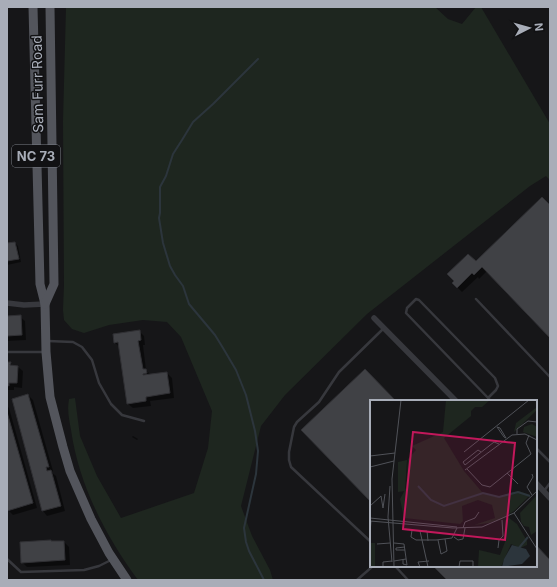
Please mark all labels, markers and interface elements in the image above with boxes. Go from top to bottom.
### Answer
north arrow [509,8,549,48]
text: N [532,22,546,32]
street label: Sam Furr Road [28,35,46,133]
road number: NC 73 [12,145,60,167]
inset map [370,400,537,567]

